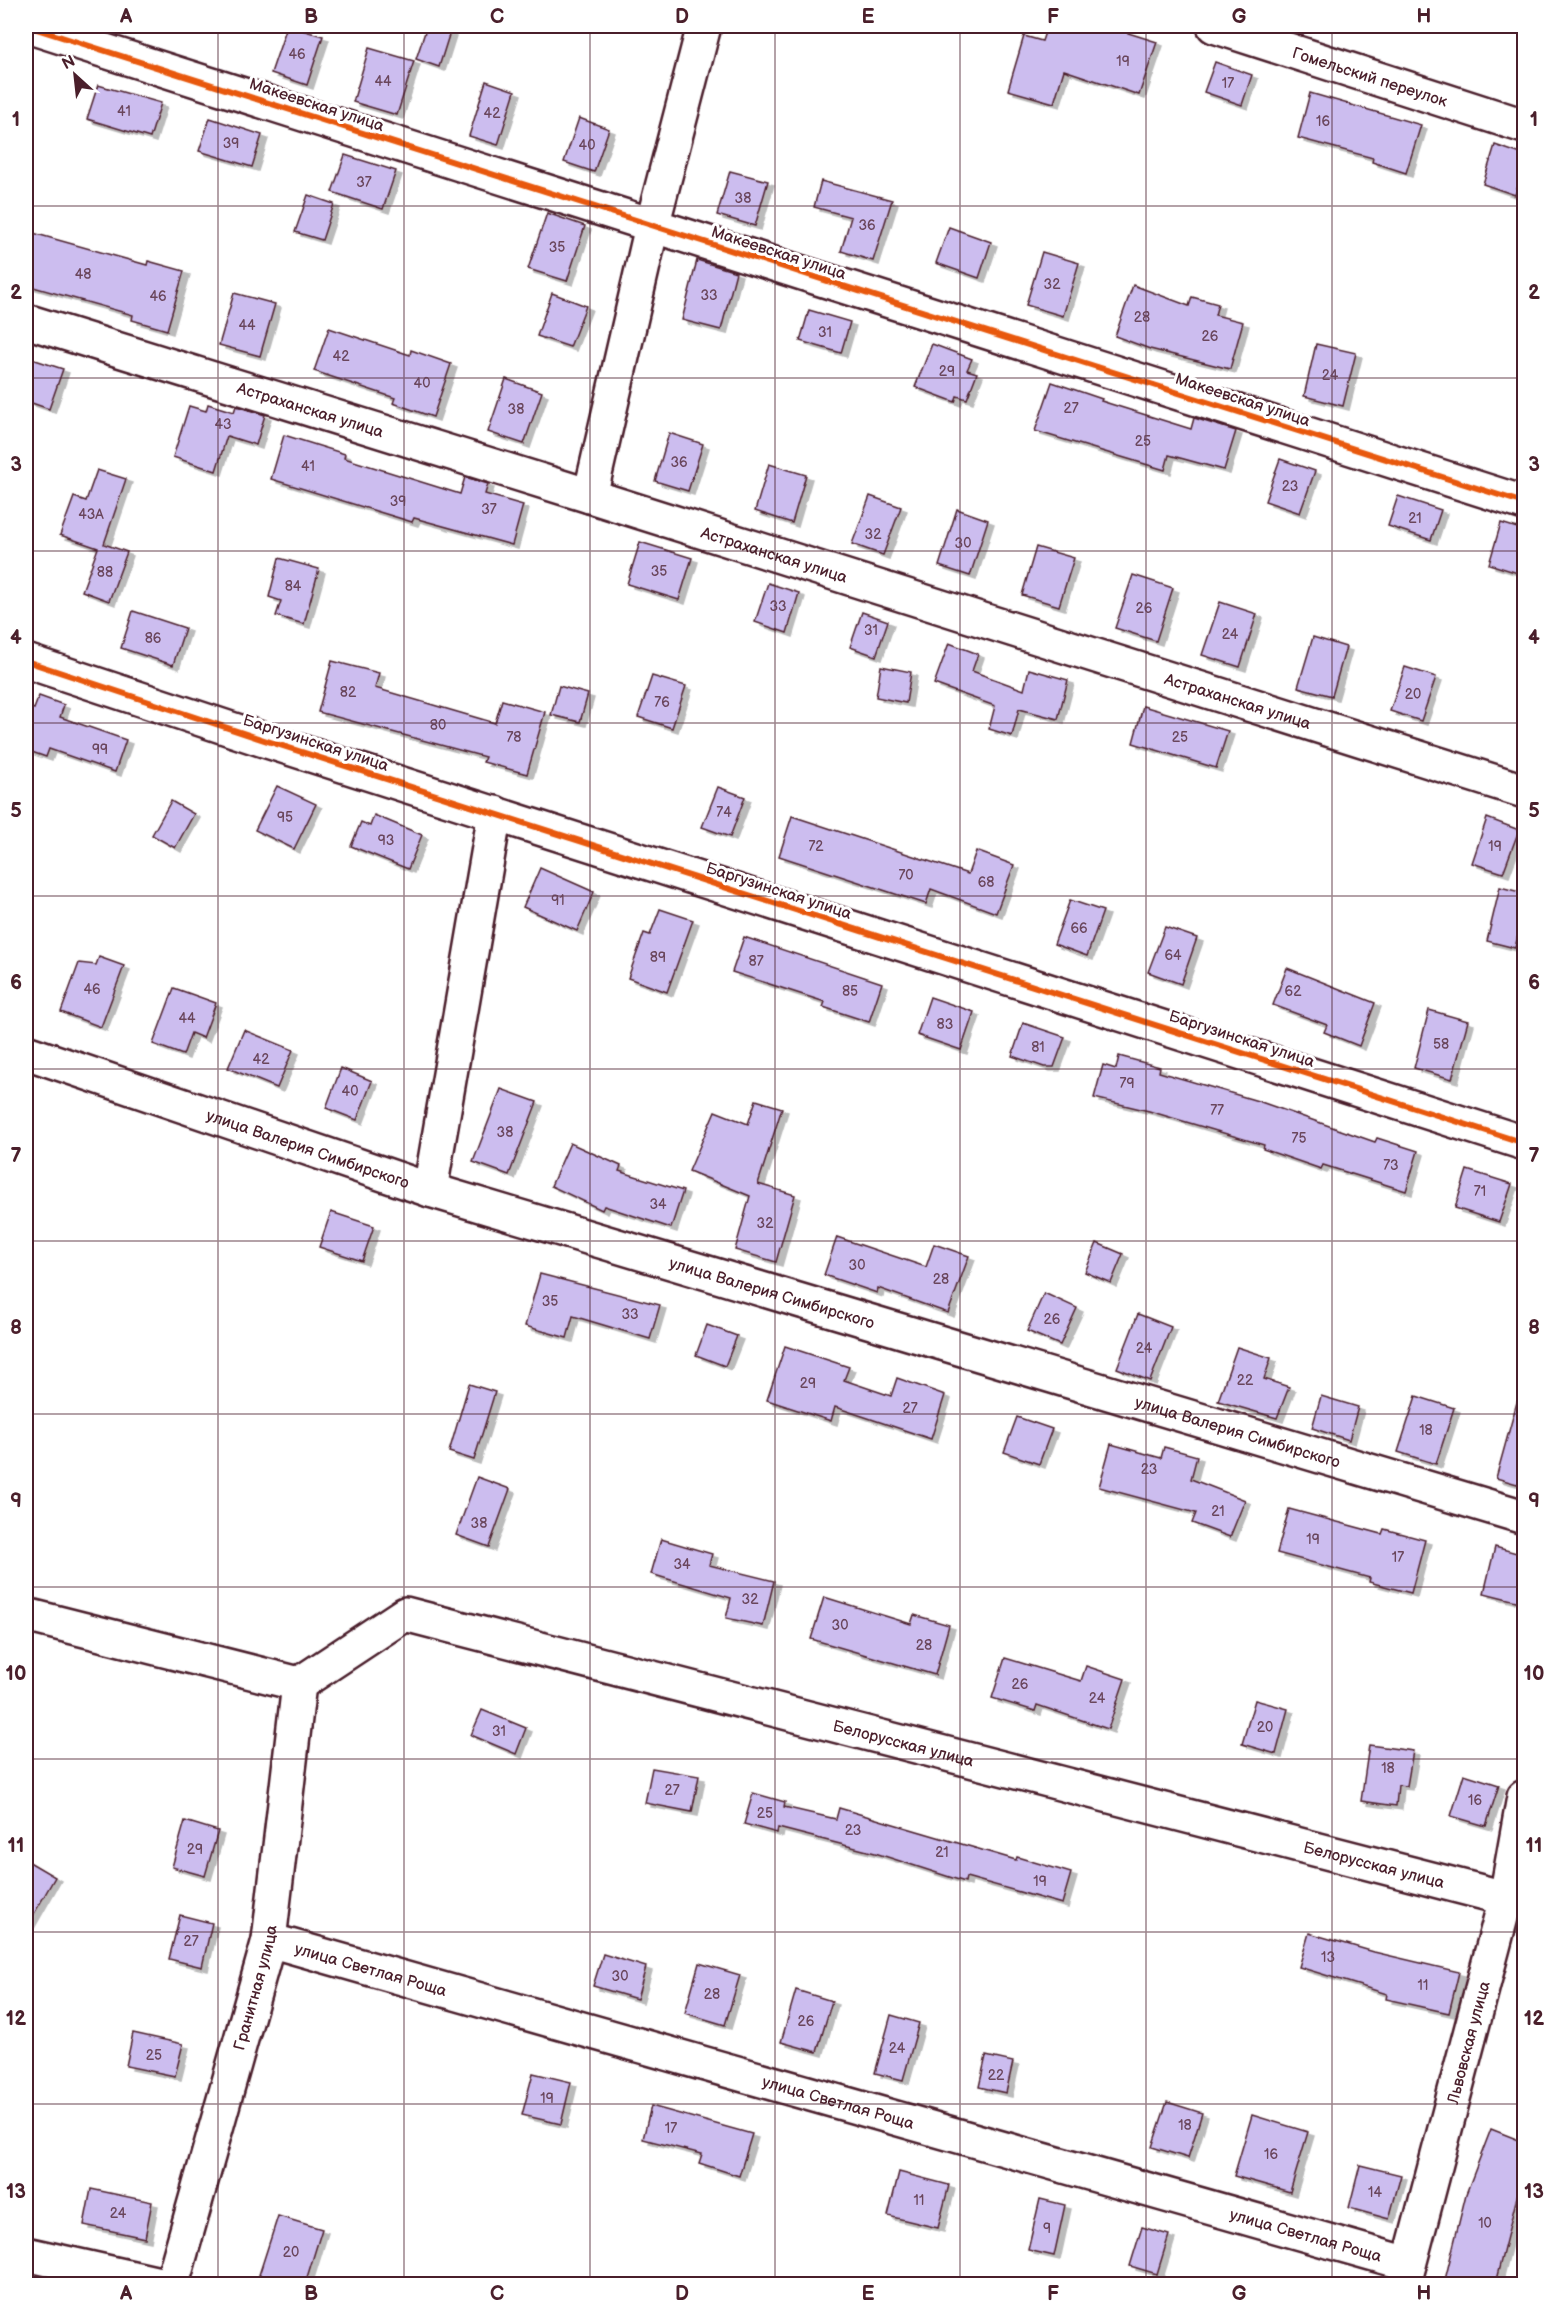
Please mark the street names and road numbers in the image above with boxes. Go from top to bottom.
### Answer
street label: Гомельский переулок [1290,44,1450,112]
street label: Макеевская улица [247,75,387,136]
street label: Макеевская улица [709,223,849,284]
street label: Макеевская улица [1173,370,1313,431]
street label: Астраханская улица [234,379,386,443]
street label: Астраханская улица [698,523,850,588]
street label: Астраханская улица [1161,670,1313,734]
street label: Баргузинская улица [240,711,391,776]
street label: Баргузинская улица [703,859,854,924]
street label: Баргузинская улица [1166,1007,1317,1072]
street label: улица Валерия Симбирского [204,1106,411,1193]
street label: улица Валерия Симбирского [667,1254,877,1333]
street label: улица Валерия Симбирского [1132,1393,1342,1473]
street label: Белорусская улица [831,1717,976,1772]
street label: Белорусская улица [1301,1838,1447,1893]
street label: Гранитная улица [230,1924,282,2053]
street label: улица Светлая Роща [292,1940,449,2001]
street label: Львовская улица [1444,1979,1495,2107]
street label: улица Светлая Роща [760,2073,917,2134]
street label: улица Светлая Роща [1227,2206,1384,2267]

